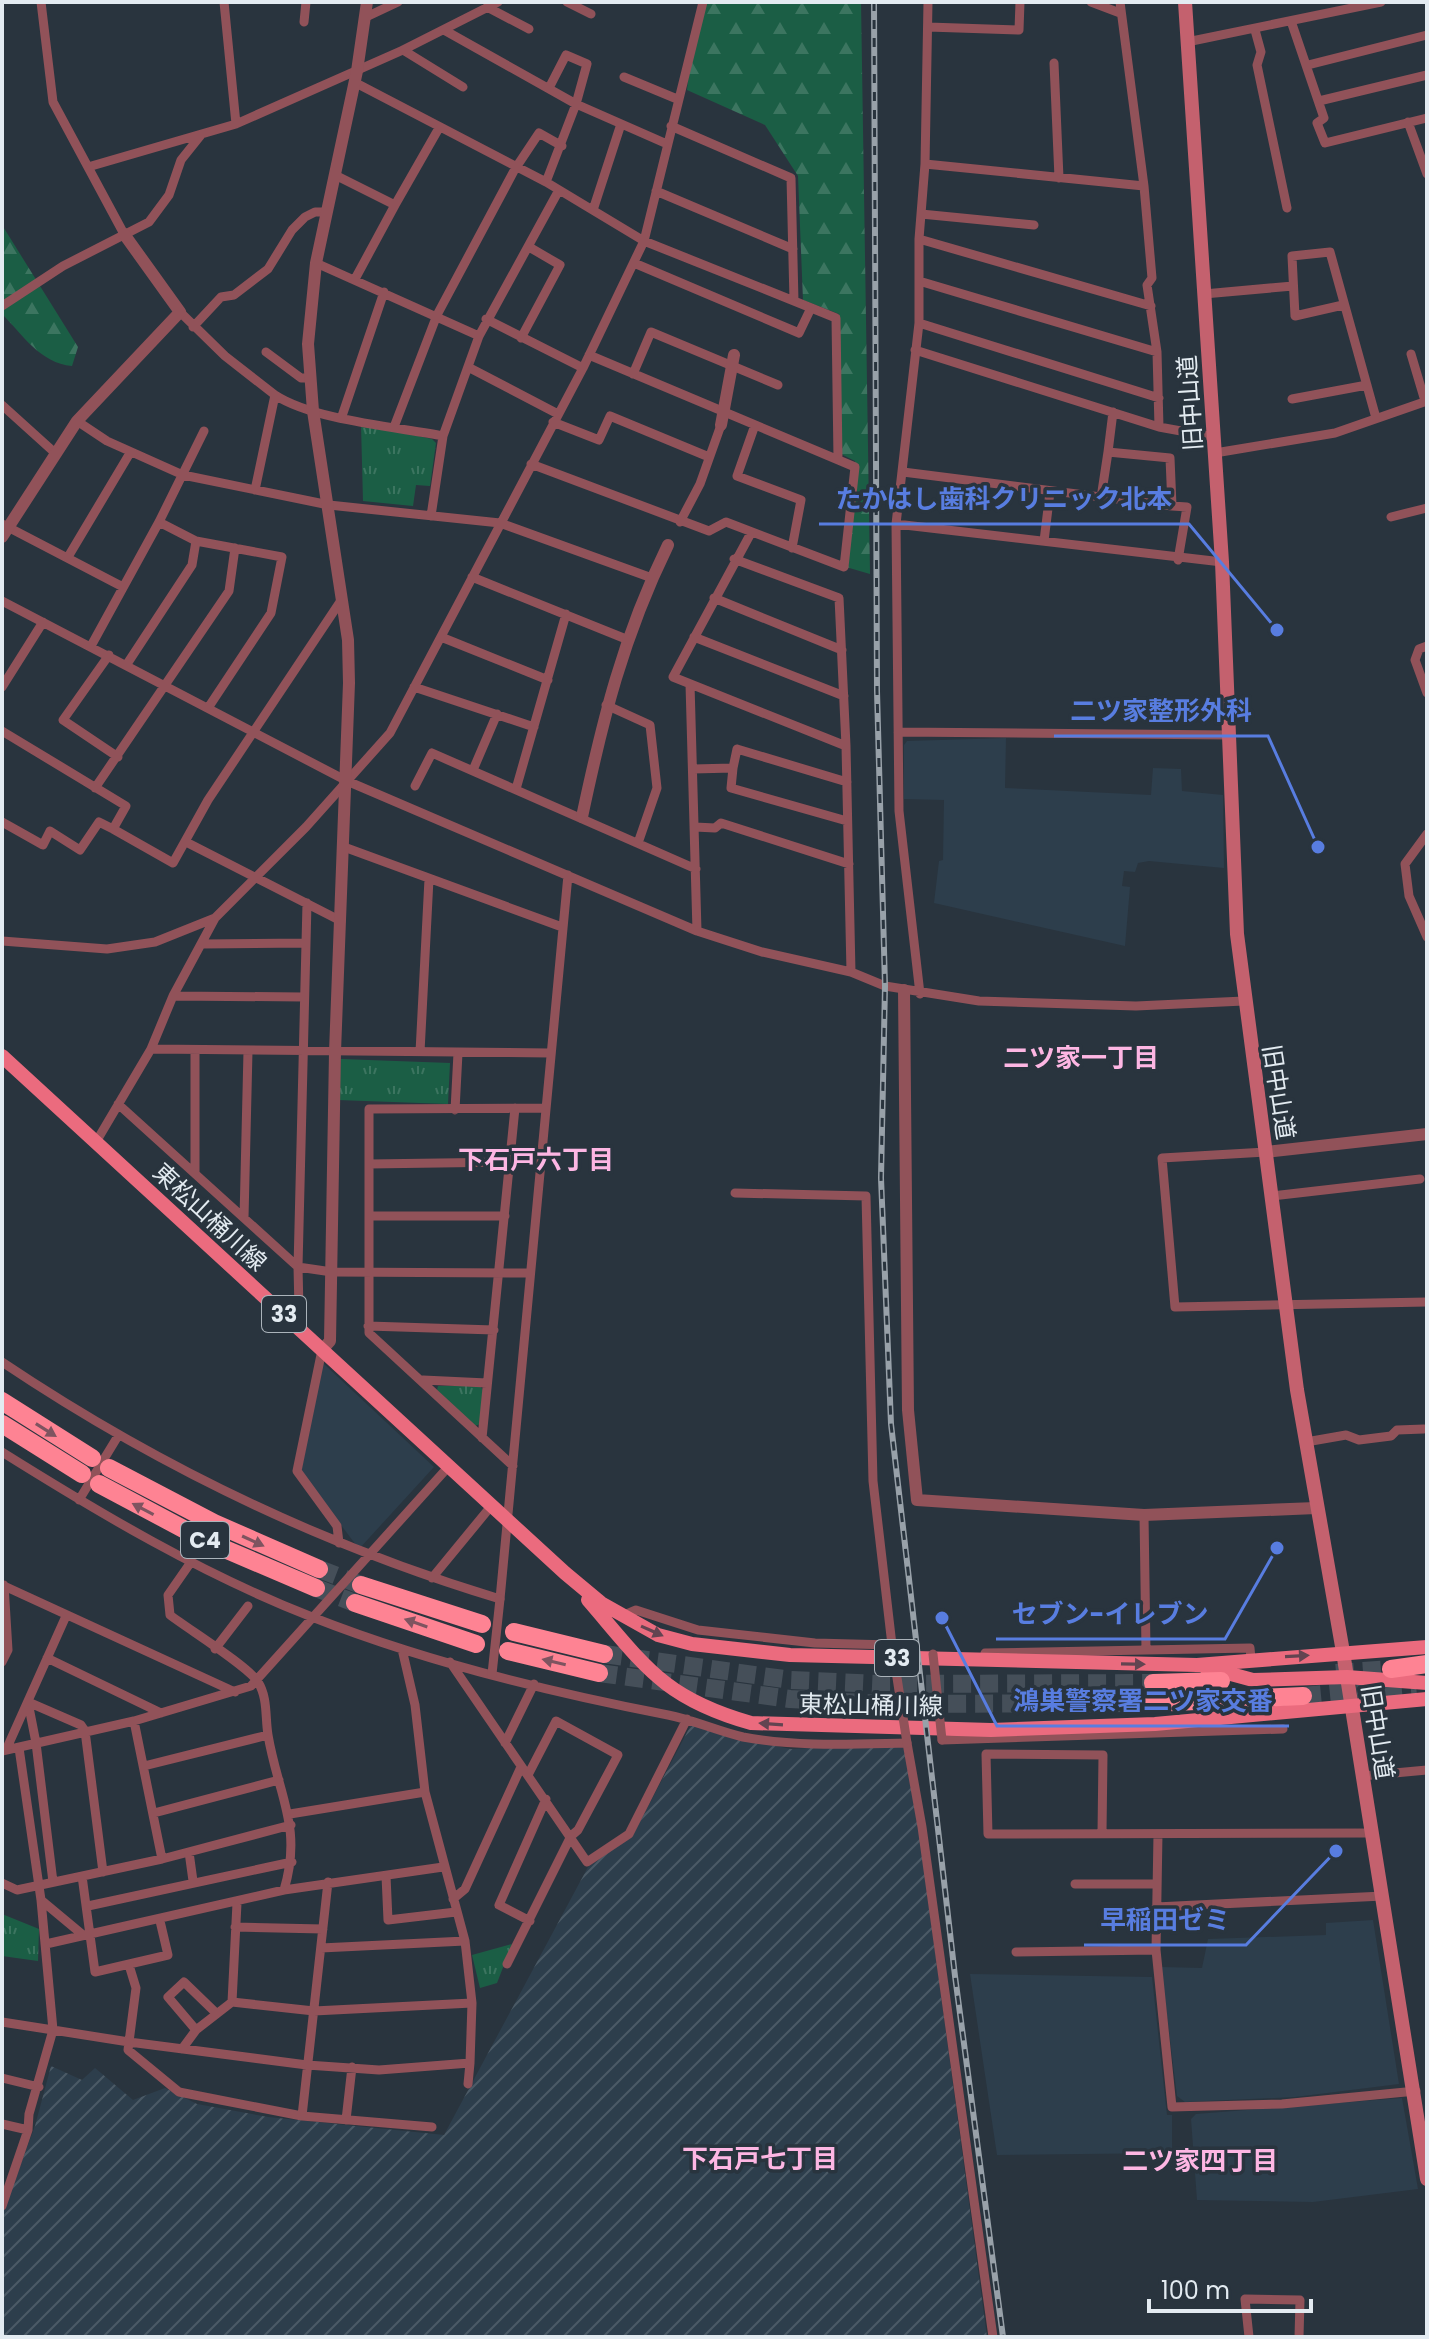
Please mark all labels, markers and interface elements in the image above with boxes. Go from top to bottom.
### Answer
street label: 旧中山道 [1170,354,1210,452]
callout: たかはし歯科クリニック北本 [819,474,1189,524]
text: たかはし歯科クリニック北本 [836,481,1172,517]
callout: 二ツ家整形外科 [1054,686,1268,736]
text: 二ツ家整形外科 [1070,693,1252,729]
district label: 二ツ家一丁目 [1003,1040,1159,1076]
street label: 旧中山道 [1255,1042,1303,1142]
district label: 下石戸六丁目 [458,1142,614,1178]
street label: 東松山桶川線 [146,1156,274,1278]
road number: 33 [262,1296,306,1332]
one-way arrow [35,1423,57,1437]
one-way arrow [132,1502,155,1515]
road number: C4 [181,1522,229,1558]
one-way arrow [241,1534,265,1548]
callout: セブン-イレブン [996,1589,1225,1639]
text: セブン-イレブン [1011,1596,1209,1632]
one-way arrow [403,1617,427,1629]
one-way arrow [641,1625,664,1638]
road number: 33 [875,1640,919,1676]
one-way arrow [1285,1649,1310,1662]
one-way arrow [541,1655,566,1668]
one-way arrow [1121,1657,1146,1670]
callout: 鴻巣警察署二ツ家交番 [997,1676,1289,1726]
street label: 旧中山道 [1354,1682,1402,1782]
text: 鴻巣警察署二ツ家交番 [1013,1683,1273,1719]
street label: 東松山桶川線 [799,1687,943,1723]
one-way arrow [758,1717,783,1730]
callout: 早稲田ゼミ [1084,1895,1246,1945]
text: 早稲田ゼミ [1100,1902,1230,1938]
district label: 下石戸七丁目 [682,2141,838,2177]
district label: 二ツ家四丁目 [1122,2143,1278,2179]
scale bar [1149,2263,1311,2313]
text: 100 m [1161,2274,1230,2307]

